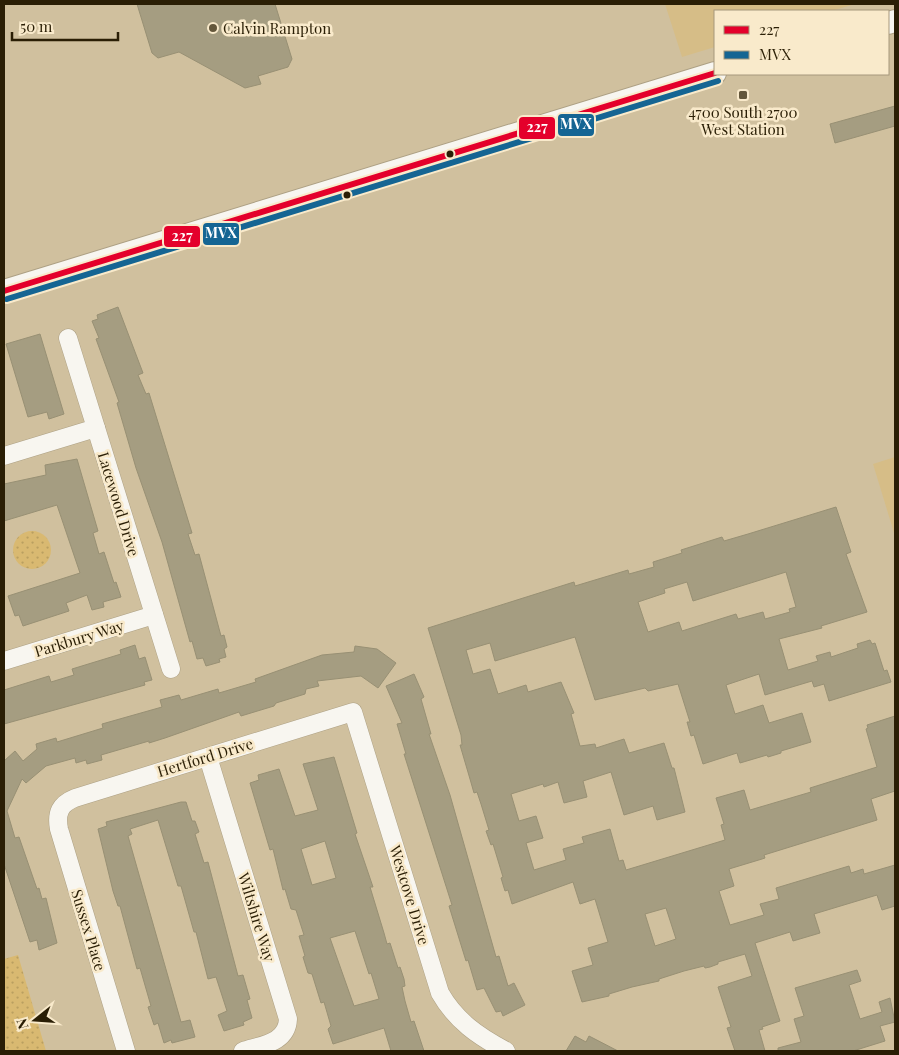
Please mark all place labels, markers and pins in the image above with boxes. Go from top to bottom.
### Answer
place label: Calvin Rampton [223,18,331,38]
marker: Calvin Rampton [207,22,219,34]
marker: 4700 South 2700 West Station [737,89,749,101]
place label: 4700 South 2700 West Station [688,102,798,139]
unlabelled marker [445,149,455,159]
unlabelled marker [342,190,352,200]

